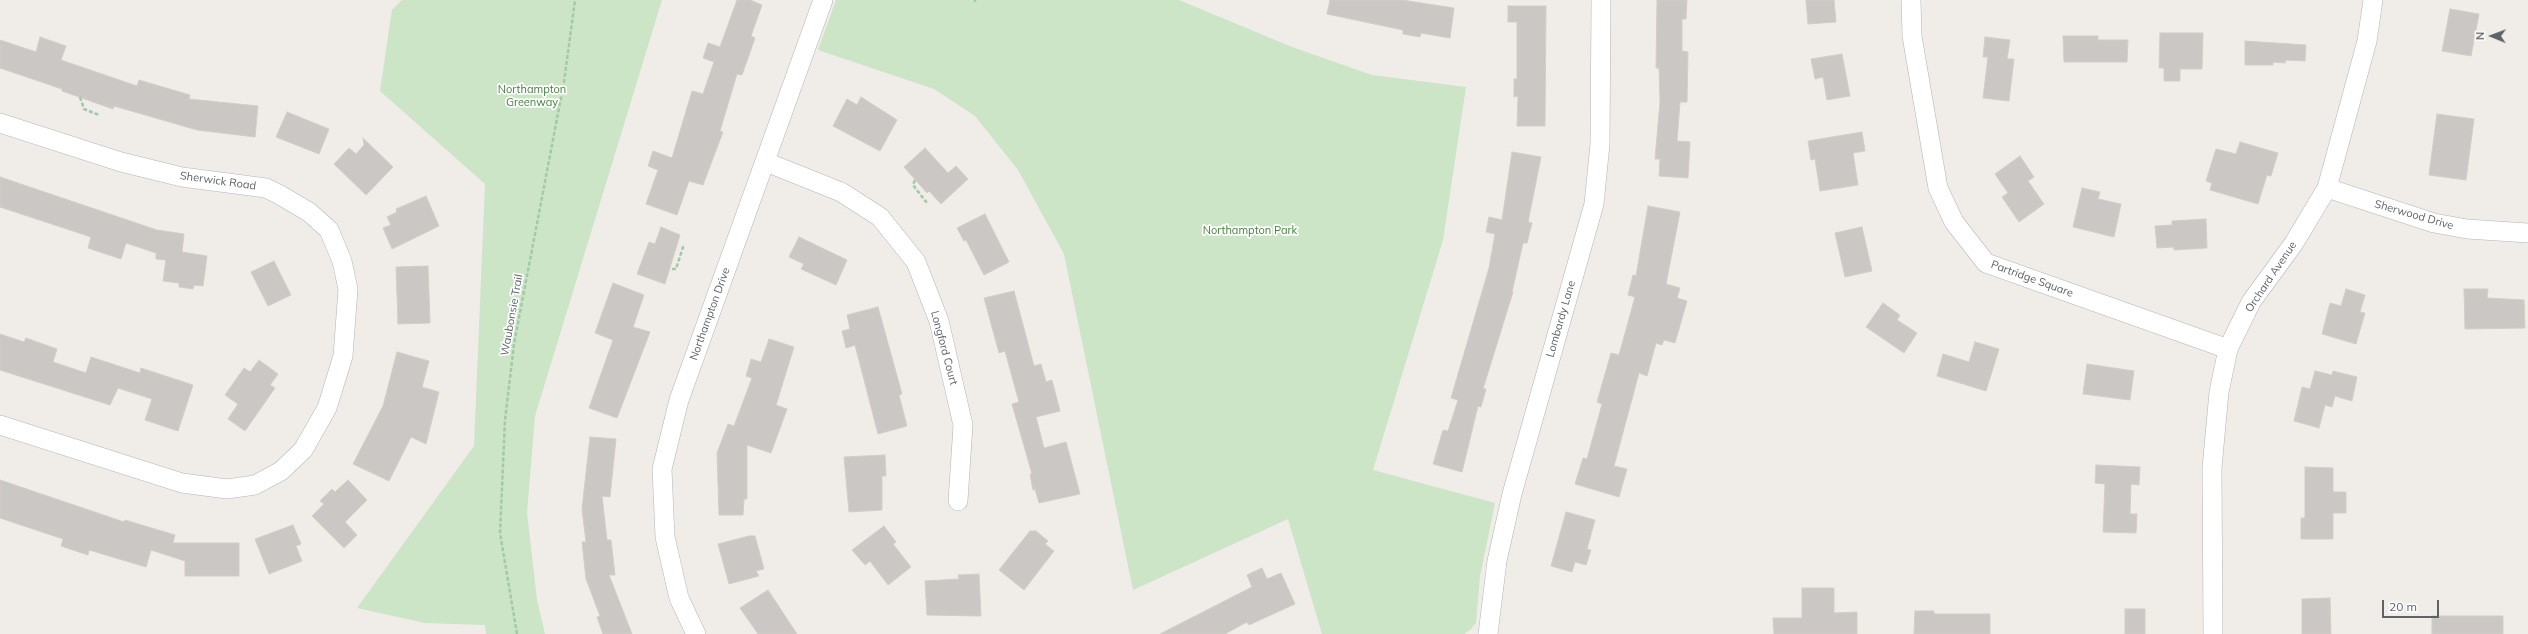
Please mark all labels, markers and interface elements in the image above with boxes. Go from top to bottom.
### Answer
north arrow [2472,16,2512,56]
text: N [2473,32,2487,40]
park label: Northampton Greenway [498,83,566,109]
street label: Sherwick Road [179,169,257,193]
street label: Sherwood Drive [2373,197,2455,233]
park label: Northampton Park [1203,224,1297,238]
street label: Orchard Avenue [2242,239,2300,315]
street label: Partridge Square [1989,258,2075,300]
street label: Northampton Drive [687,266,733,362]
street label: Waubonsie Trail [498,273,526,357]
street label: Lombardy Lane [1544,279,1578,359]
street label: Longford Court [928,309,960,387]
scale bar [2384,592,2441,618]
text: 20 m [2389,599,2417,614]

